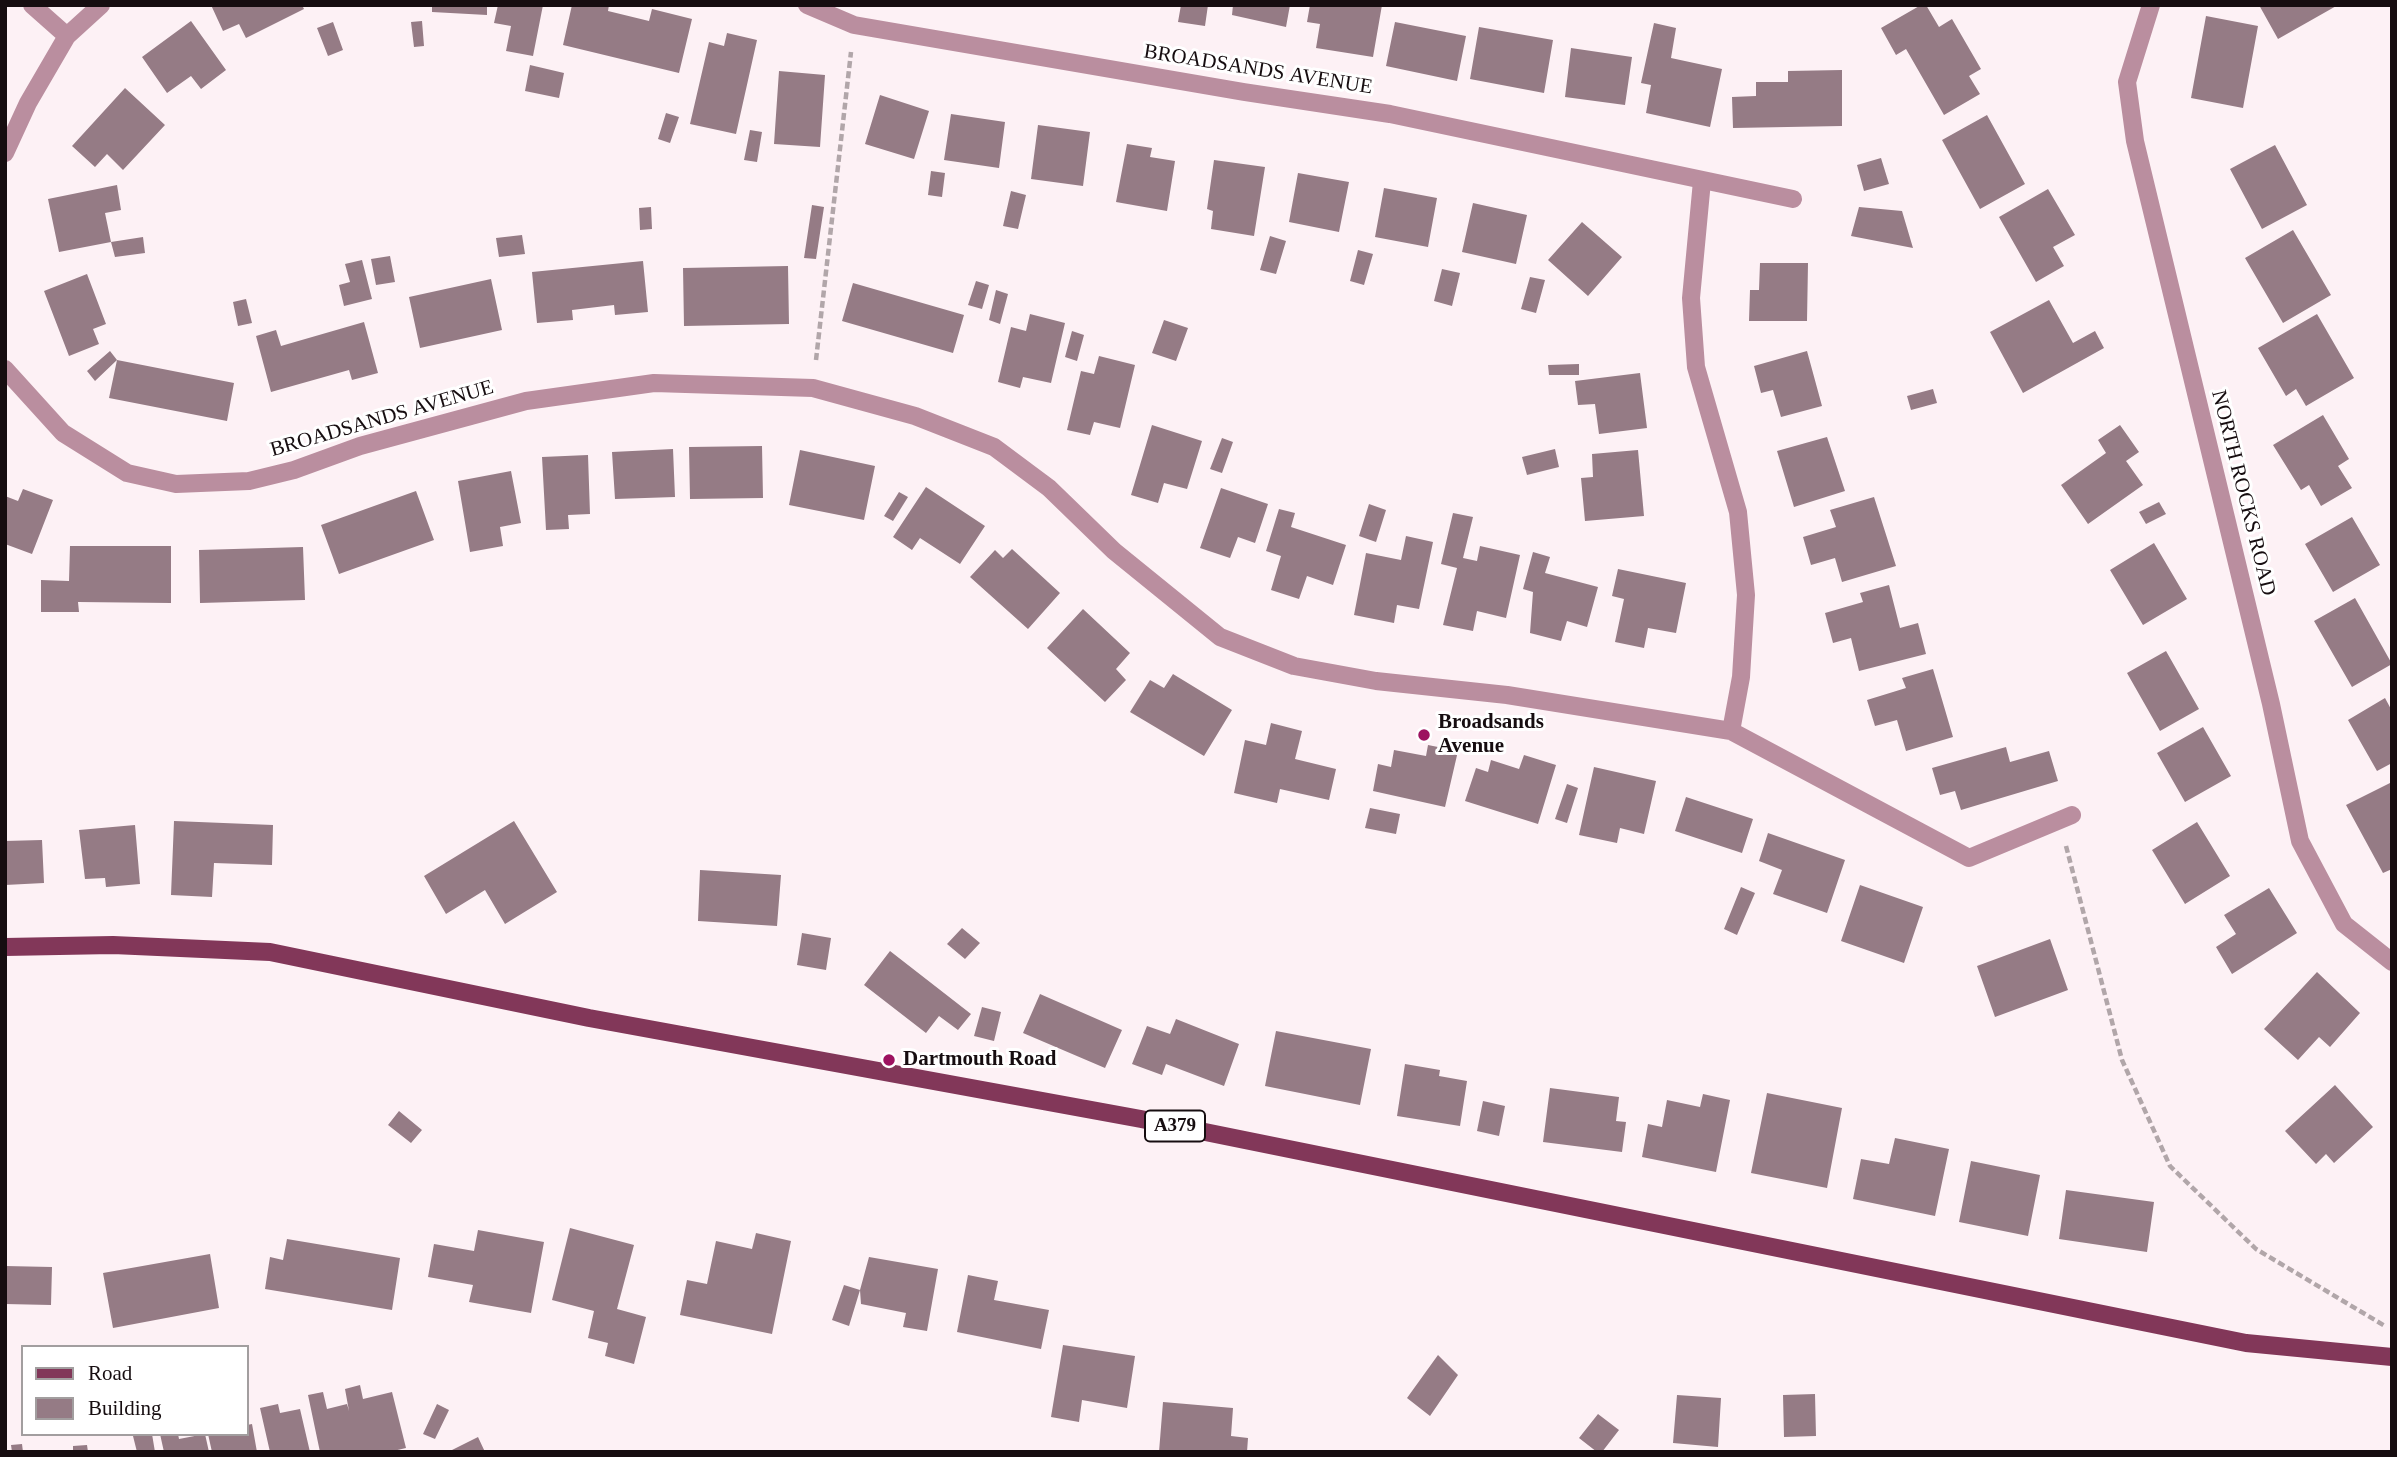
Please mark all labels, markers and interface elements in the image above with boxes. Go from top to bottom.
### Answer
street label: BROADSANDS AVENUE [1142,39,1374,101]
street label: BROADSANDS AVENUE [267,375,497,463]
street label: NORTH ROCKS ROAD [2205,388,2281,598]
place label: Broadsands Avenue [1438,710,1544,760]
marker: Broadsands Avenue [1416,727,1432,743]
place label: Dartmouth Road [903,1047,1056,1073]
marker: Dartmouth Road [881,1052,897,1068]
road number: A379 [1145,1110,1205,1142]
legend [21,1345,248,1436]
text: Road [88,1361,132,1385]
text: Building [88,1396,162,1420]

